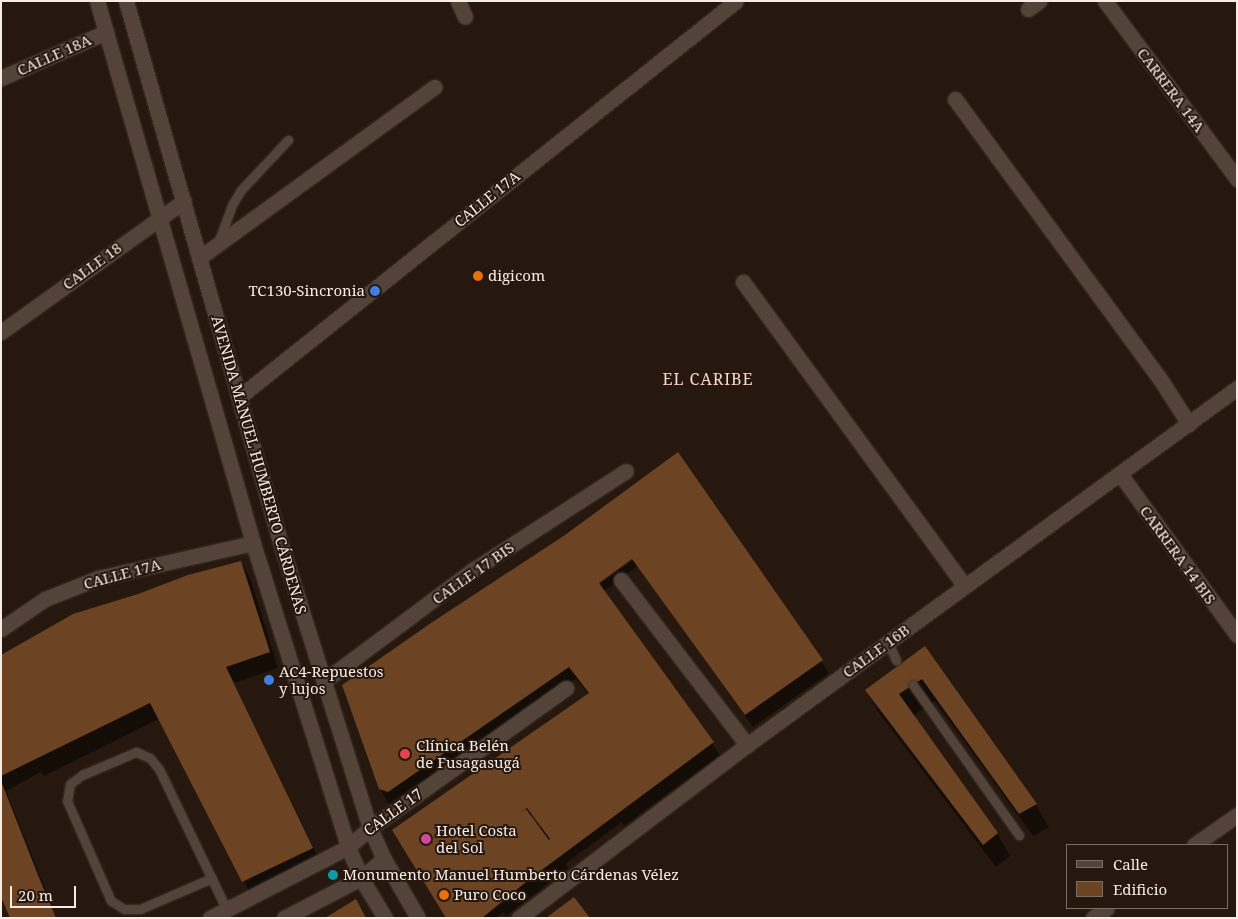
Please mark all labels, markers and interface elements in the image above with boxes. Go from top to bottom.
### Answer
street label: CALLE 18A [14,31,94,79]
street label: CARRERA 14A [1134,44,1208,136]
street label: CALLE 17A [451,167,523,231]
street label: CALLE 18 [59,239,125,293]
place label: digicom [488,267,545,285]
marker: digicom [472,270,484,282]
place label: TC130-Sincronia [248,282,365,300]
marker: TC130-Sincronia [369,285,381,297]
street label: AVENIDA MANUEL HUMBERTO CÁRDENAS [208,314,310,616]
district label: EL CARIBE [661,369,755,389]
street label: CARRERA 14 BIS [1136,502,1220,608]
street label: CALLE 17 BIS [429,538,517,608]
street label: CALLE 17A [81,555,163,593]
street label: CALLE 16B [839,621,913,681]
place label: AC4-Repuestos y lujos [279,662,384,697]
marker: AC4-Repuestos y lujos [263,674,275,686]
place label: Clínica Belén de Fusagasugá [416,736,520,771]
marker: Clínica Belén de Fusagasugá [398,747,412,761]
street label: CALLE 17 [360,785,426,839]
place label: Hotel Costa del Sol [436,821,517,856]
marker: Hotel Costa del Sol [420,833,432,845]
legend [1066,844,1228,909]
text: Calle [1113,854,1148,874]
place label: Monumento Manuel Humberto Cárdenas Vélez [343,866,679,884]
marker: Monumento Manuel Humberto Cárdenas Vélez [327,869,339,881]
scale bar [12,876,79,908]
text: Edificio [1113,879,1167,899]
text: 20 m [18,885,53,905]
place label: Puro Coco [454,886,526,904]
marker: Puro Coco [438,889,450,901]

